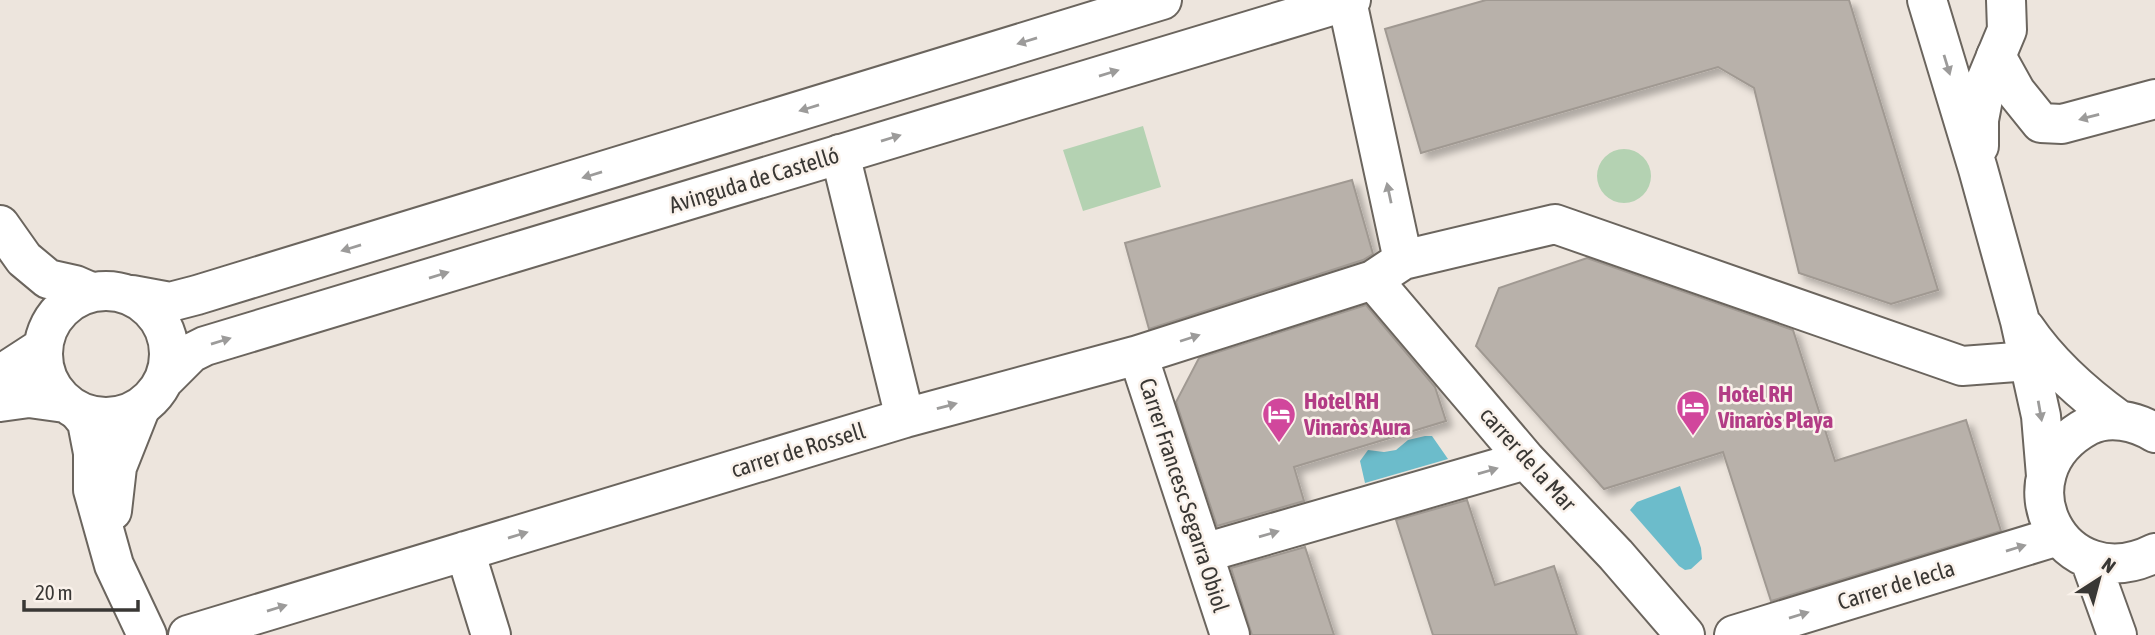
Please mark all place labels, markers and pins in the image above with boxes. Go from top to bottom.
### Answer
place label: Hotel RH Vinaròs Playa [1717,381,1834,433]
place label: Hotel RH Vinaròs Aura [1303,388,1411,440]
hotel icon: Hotel RH Vinaròs Playa [1674,388,1712,437]
hotel icon: Hotel RH Vinaròs Aura [1260,395,1298,444]

